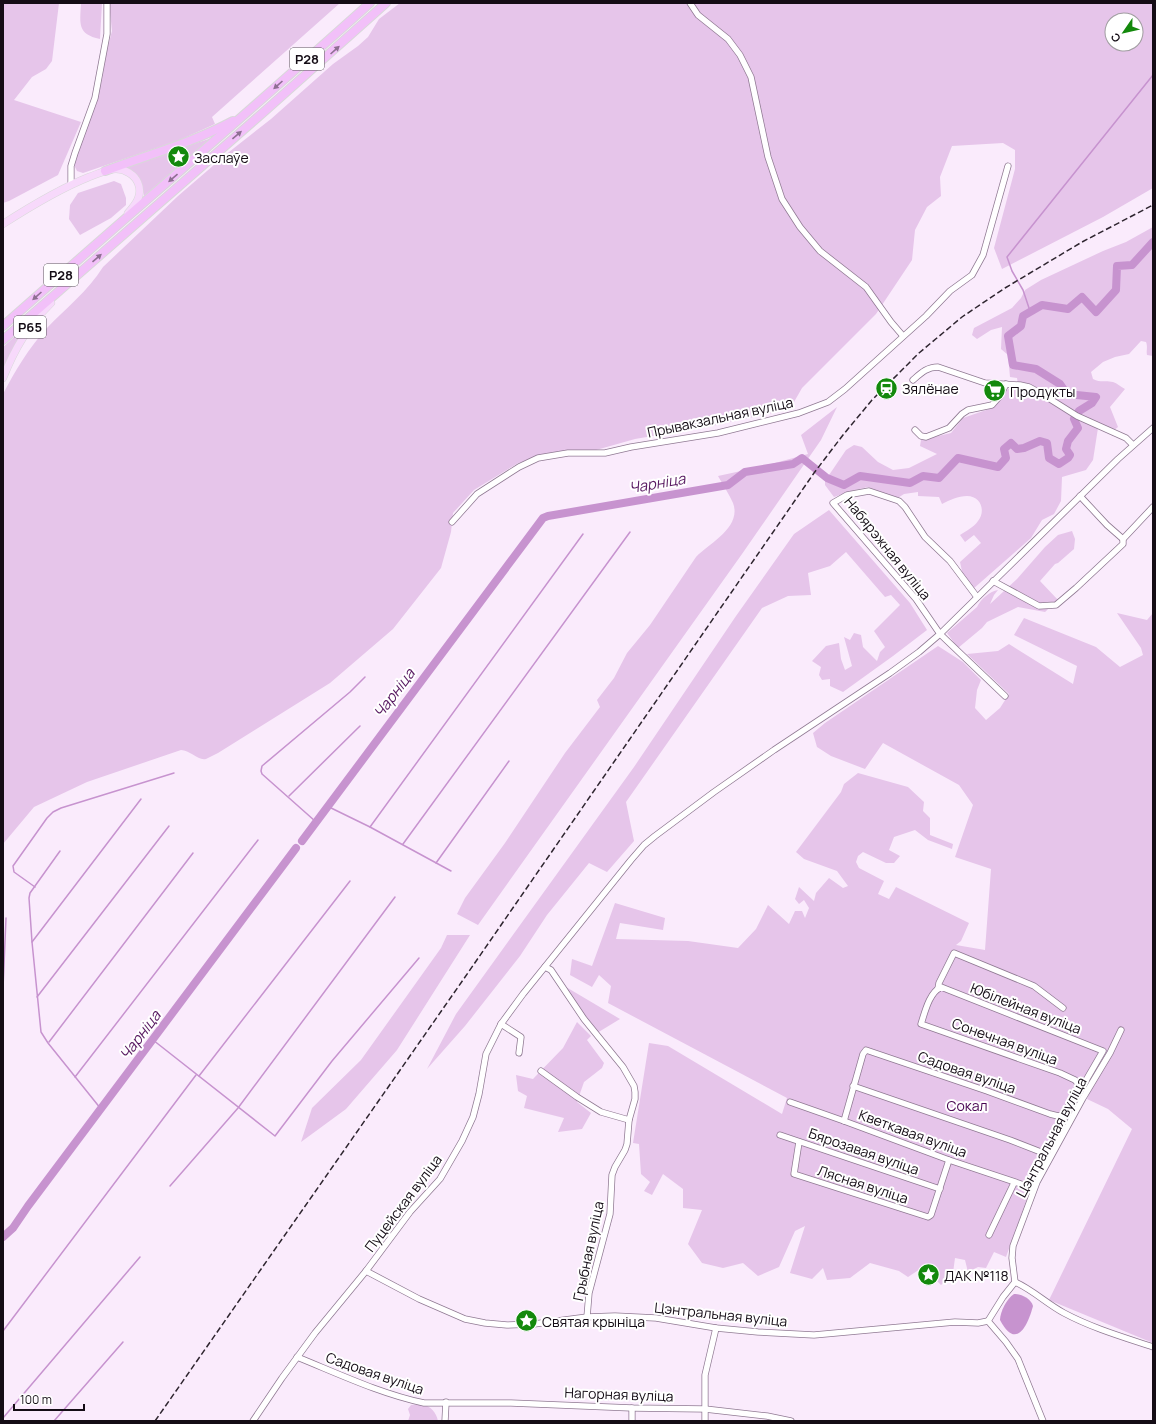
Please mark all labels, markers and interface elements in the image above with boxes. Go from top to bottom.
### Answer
north arrow [1104,12,1144,52]
text: С [1107,30,1124,45]
one-way arrow [329,45,340,54]
road number: Р28 [290,48,324,70]
one-way arrow [273,80,284,89]
one-way arrow [232,131,242,140]
place icon: Заслаўе [166,144,192,170]
place label: Заслаўе [194,148,249,167]
one-way arrow [168,173,178,183]
one-way arrow [92,254,102,263]
road number: Р28 [44,264,78,286]
one-way arrow [32,291,42,301]
road number: Р65 [14,316,46,338]
station icon: Зялёнае [873,375,899,401]
supermarket icon: Продукты [982,378,1008,404]
place label: Зялёнае [902,379,959,398]
place label: Продукты [1010,382,1075,401]
street label: Прывакзальная вуліца [645,392,795,442]
water label: Чарніца [627,468,687,498]
street label: Набярэжная вуліца [840,492,936,604]
water label: Чарніца [369,663,420,722]
street label: Юбілейная вуліца [968,978,1084,1038]
water label: Чарніца [115,1005,166,1064]
street label: Сонечная вуліца [949,1013,1061,1069]
street label: Садовая вуліца [915,1046,1019,1098]
street label: Цэнтральная вуліца [1011,1074,1091,1200]
park label: Сокал [946,1096,988,1115]
street label: Кветкавая вуліца [856,1105,970,1161]
street label: Бярозавая вуліца [806,1123,922,1179]
street label: Пуцейская вуліца [360,1150,446,1256]
street label: Лясная вуліца [815,1160,911,1208]
street label: Грыбная вуліца [568,1199,608,1303]
place icon: ДАК №118 [915,1262,941,1288]
place label: ДАК №118 [944,1266,1009,1285]
street label: Цэнтральная вуліца [654,1298,788,1330]
place icon: Святая крыніца [513,1308,539,1334]
place label: Святая крыніца [542,1312,645,1331]
street label: Садовая вуліца [323,1347,427,1399]
street label: Нагорная вуліца [564,1383,674,1405]
scale bar [14,1386,84,1412]
text: 100 m [20,1391,52,1408]

